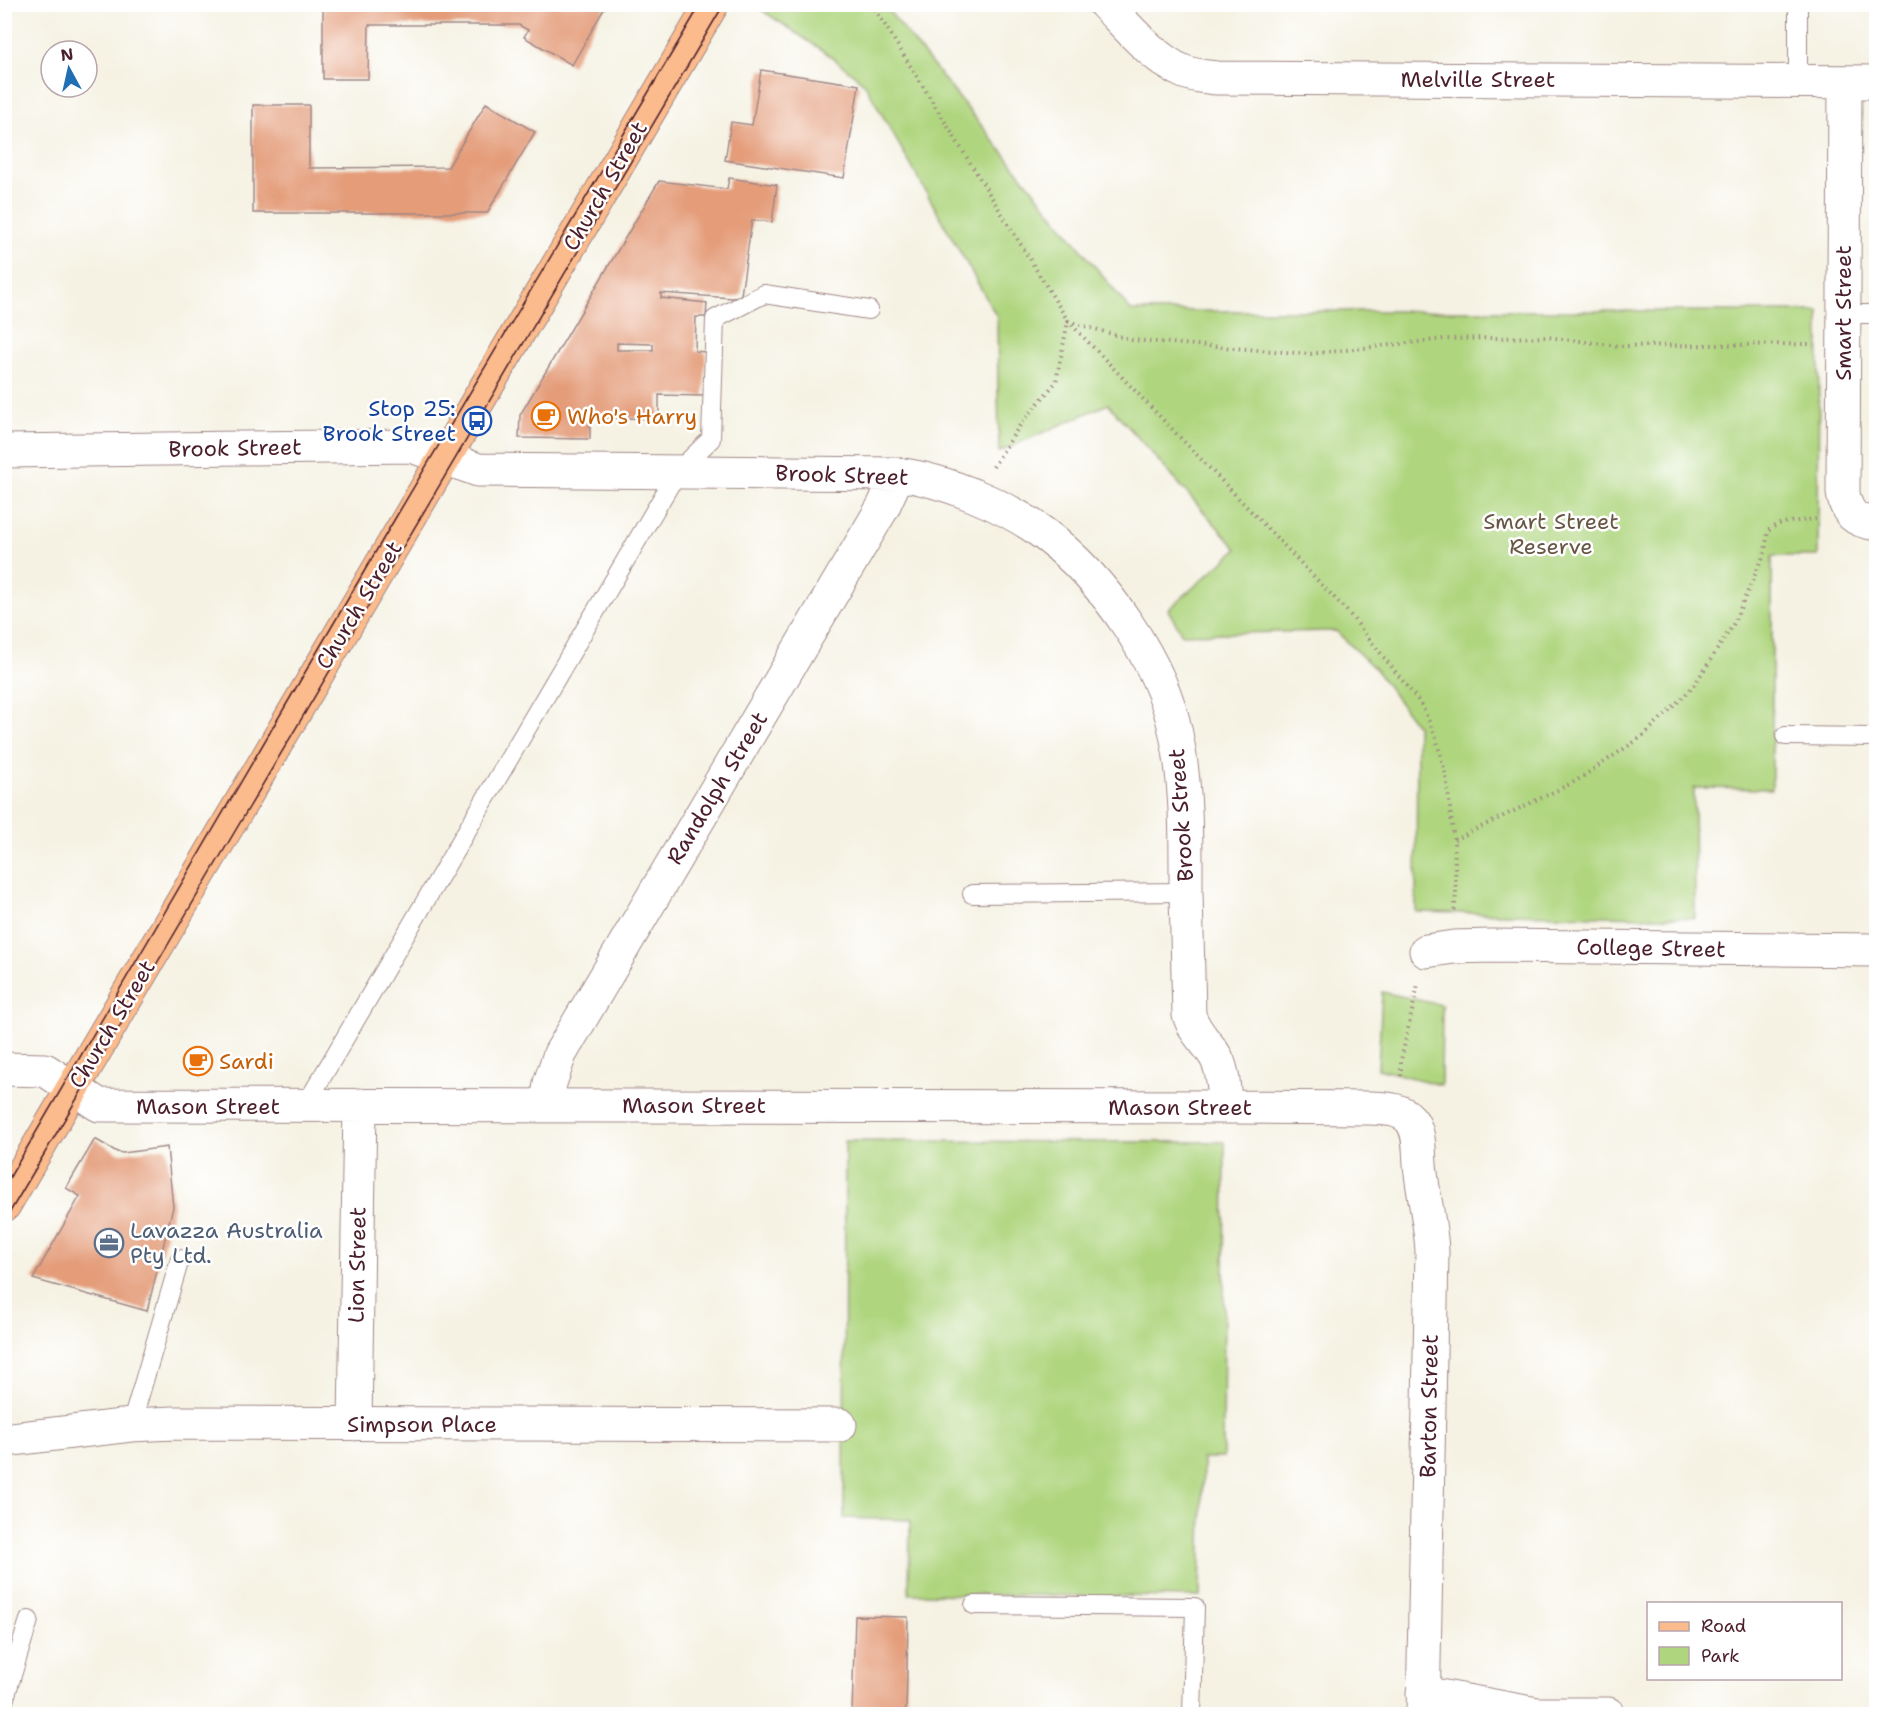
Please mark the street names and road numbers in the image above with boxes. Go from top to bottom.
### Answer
street label: Melville Street [1401,65,1555,94]
street label: Church Street [556,116,654,256]
street label: Smart Street [1829,245,1858,381]
street label: Brook Street [168,432,302,464]
street label: Brook Street [775,458,909,492]
street label: Church Street [309,535,409,675]
street label: Randolph Street [660,706,774,870]
street label: Brook Street [1162,747,1200,883]
street label: College Street [1576,932,1726,964]
street label: Church Street [62,954,162,1094]
street label: Mason Street [622,1091,766,1120]
street label: Mason Street [136,1092,280,1121]
street label: Mason Street [1108,1093,1252,1122]
street label: Lion Street [341,1207,373,1323]
street label: Barton Street [1413,1334,1445,1478]
street label: Simpson Place [347,1410,497,1439]

